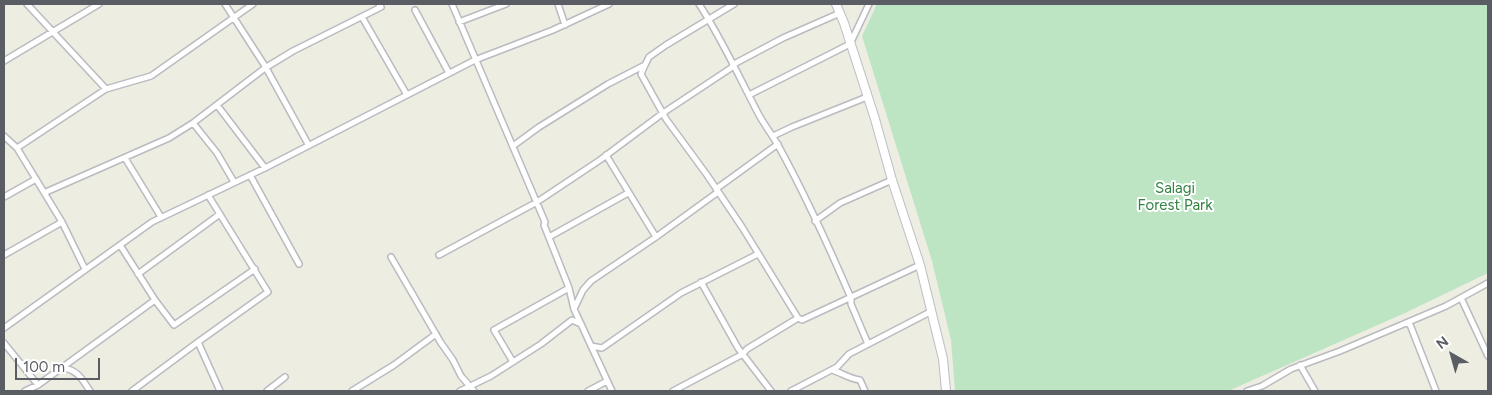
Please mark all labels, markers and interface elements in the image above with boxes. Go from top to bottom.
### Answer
park label: Salagi Forest Park [1138,180,1212,215]
north arrow [1427,330,1477,380]
text: N [1433,333,1452,353]
scale bar [18,348,102,380]
text: 100 m [23,358,65,376]

